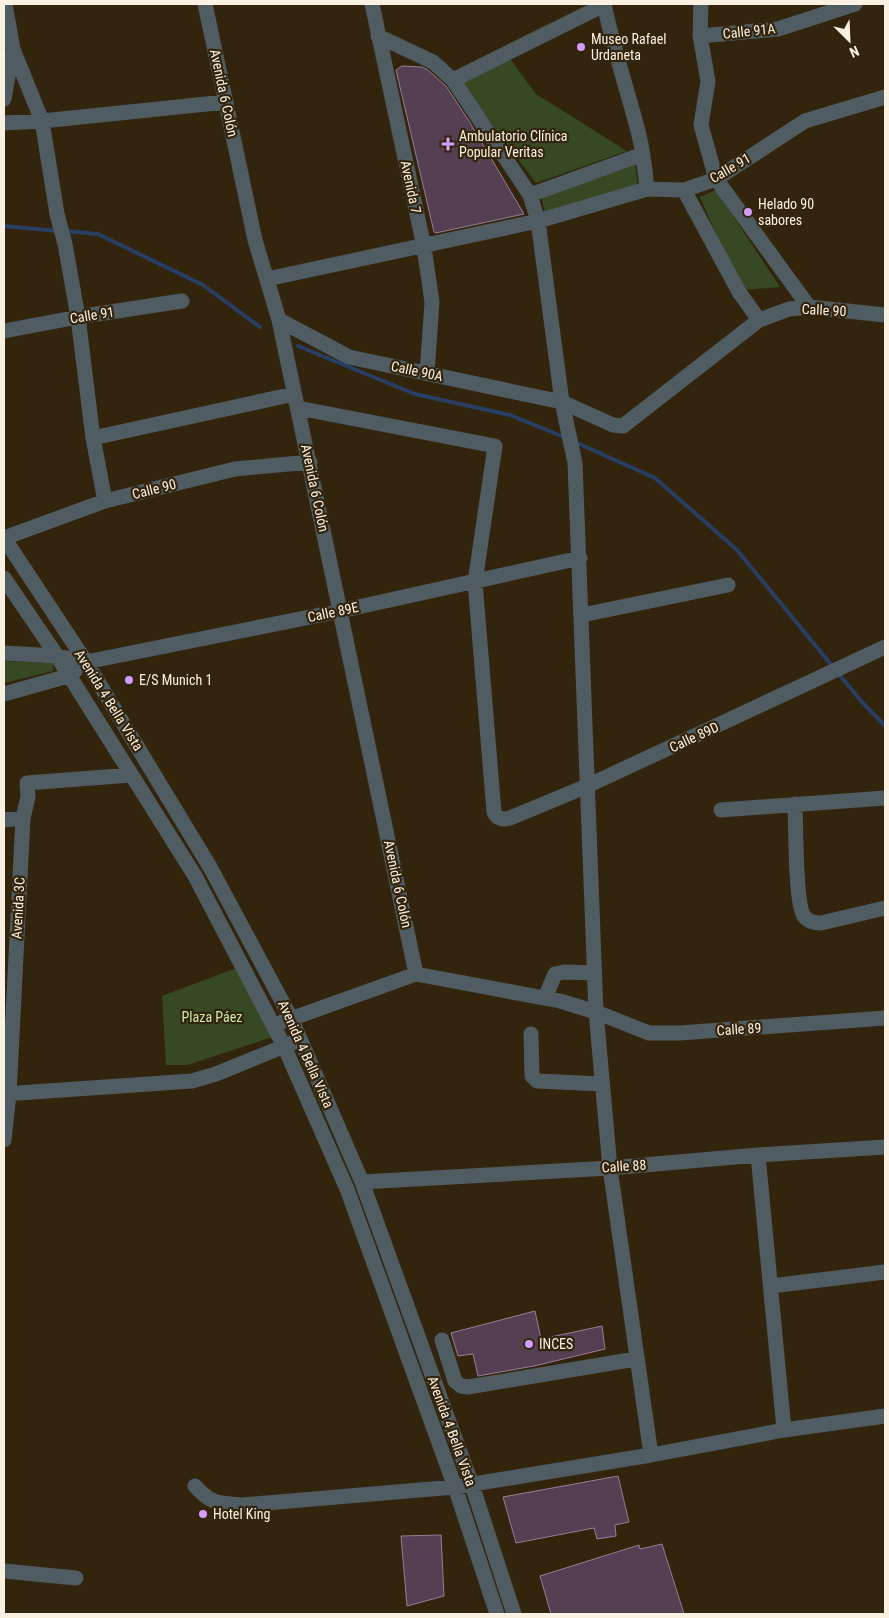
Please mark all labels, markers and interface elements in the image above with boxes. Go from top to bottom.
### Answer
north arrow [824,15,874,65]
street label: Calle 91A [722,20,776,42]
place label: Museo Rafael Urdaneta [591,31,667,63]
marker: Museo Rafael Urdaneta [575,41,587,53]
text: N [847,43,861,61]
street label: Avenida 6 Colón [207,48,241,138]
place label: Ambulatorio Clínica Popular Veritas [459,128,568,160]
marker: Ambulatorio Clínica Popular Veritas [441,137,455,151]
street label: Calle 91 [707,150,753,186]
street label: Avenida 7 [398,159,424,215]
place label: Helado 90 sabores [758,196,814,228]
marker: Helado 90 sabores [742,206,754,218]
street label: Calle 90 [801,301,847,319]
street label: Calle 91 [69,304,115,326]
street label: Calle 90A [390,358,444,384]
street label: Avenida 6 Colón [298,443,332,533]
street label: Calle 90 [130,476,178,502]
street label: Calle 89E [306,599,360,625]
street label: Avenida 4 Bella Vista [71,647,147,753]
place label: E/S Munich 1 [139,672,212,688]
marker: E/S Munich 1 [123,674,135,686]
street label: Calle 89D [667,719,721,755]
street label: Avenida 6 Colón [381,839,415,929]
street label: Avenida 3C [8,877,28,939]
street label: Avenida 4 Bella Vista [275,998,337,1110]
park label: Plaza Páez [182,1009,242,1025]
street label: Calle 89 [716,1019,762,1039]
street label: Calle 88 [601,1156,647,1176]
place label: INCES [539,1336,573,1352]
marker: INCES [523,1338,535,1350]
street label: Avenida 4 Bella Vista [425,1374,479,1488]
place label: Hotel King [213,1506,270,1522]
marker: Hotel King [197,1508,209,1520]

